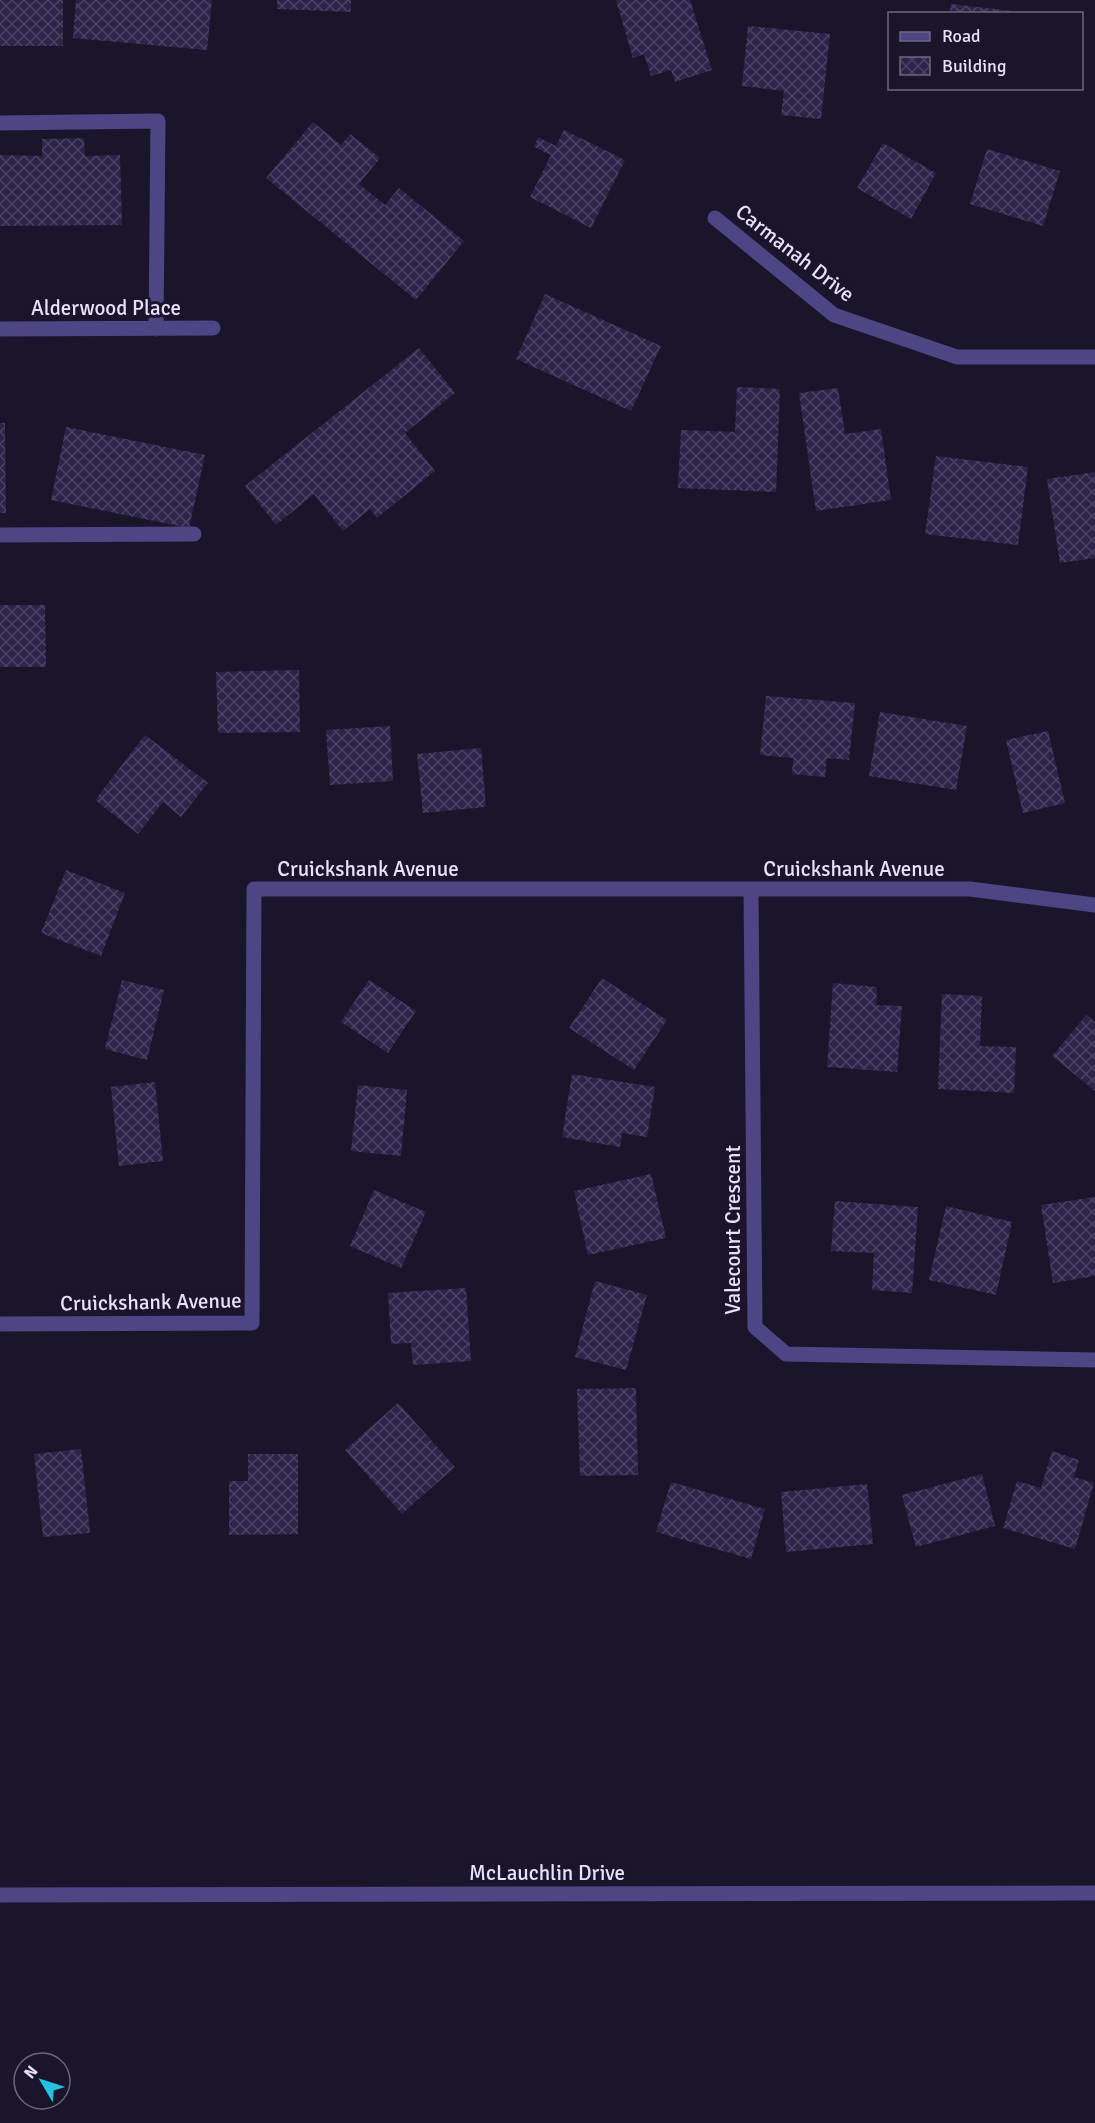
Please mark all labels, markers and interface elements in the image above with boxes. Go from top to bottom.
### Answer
legend [888,12,1083,90]
text: Road [942,25,981,47]
text: Building [942,55,1006,77]
street label: Carmanah Drive [730,199,860,307]
street label: Alderwood Place [31,295,181,321]
street label: Cruickshank Avenue [277,856,459,882]
street label: Cruickshank Avenue [763,856,945,882]
street label: Valecourt Crescent [720,1145,746,1315]
street label: Cruickshank Avenue [60,1287,242,1317]
street label: McLauchlin Drive [469,1860,625,1886]
north arrow [12,2051,72,2111]
text: N [20,2062,42,2083]

